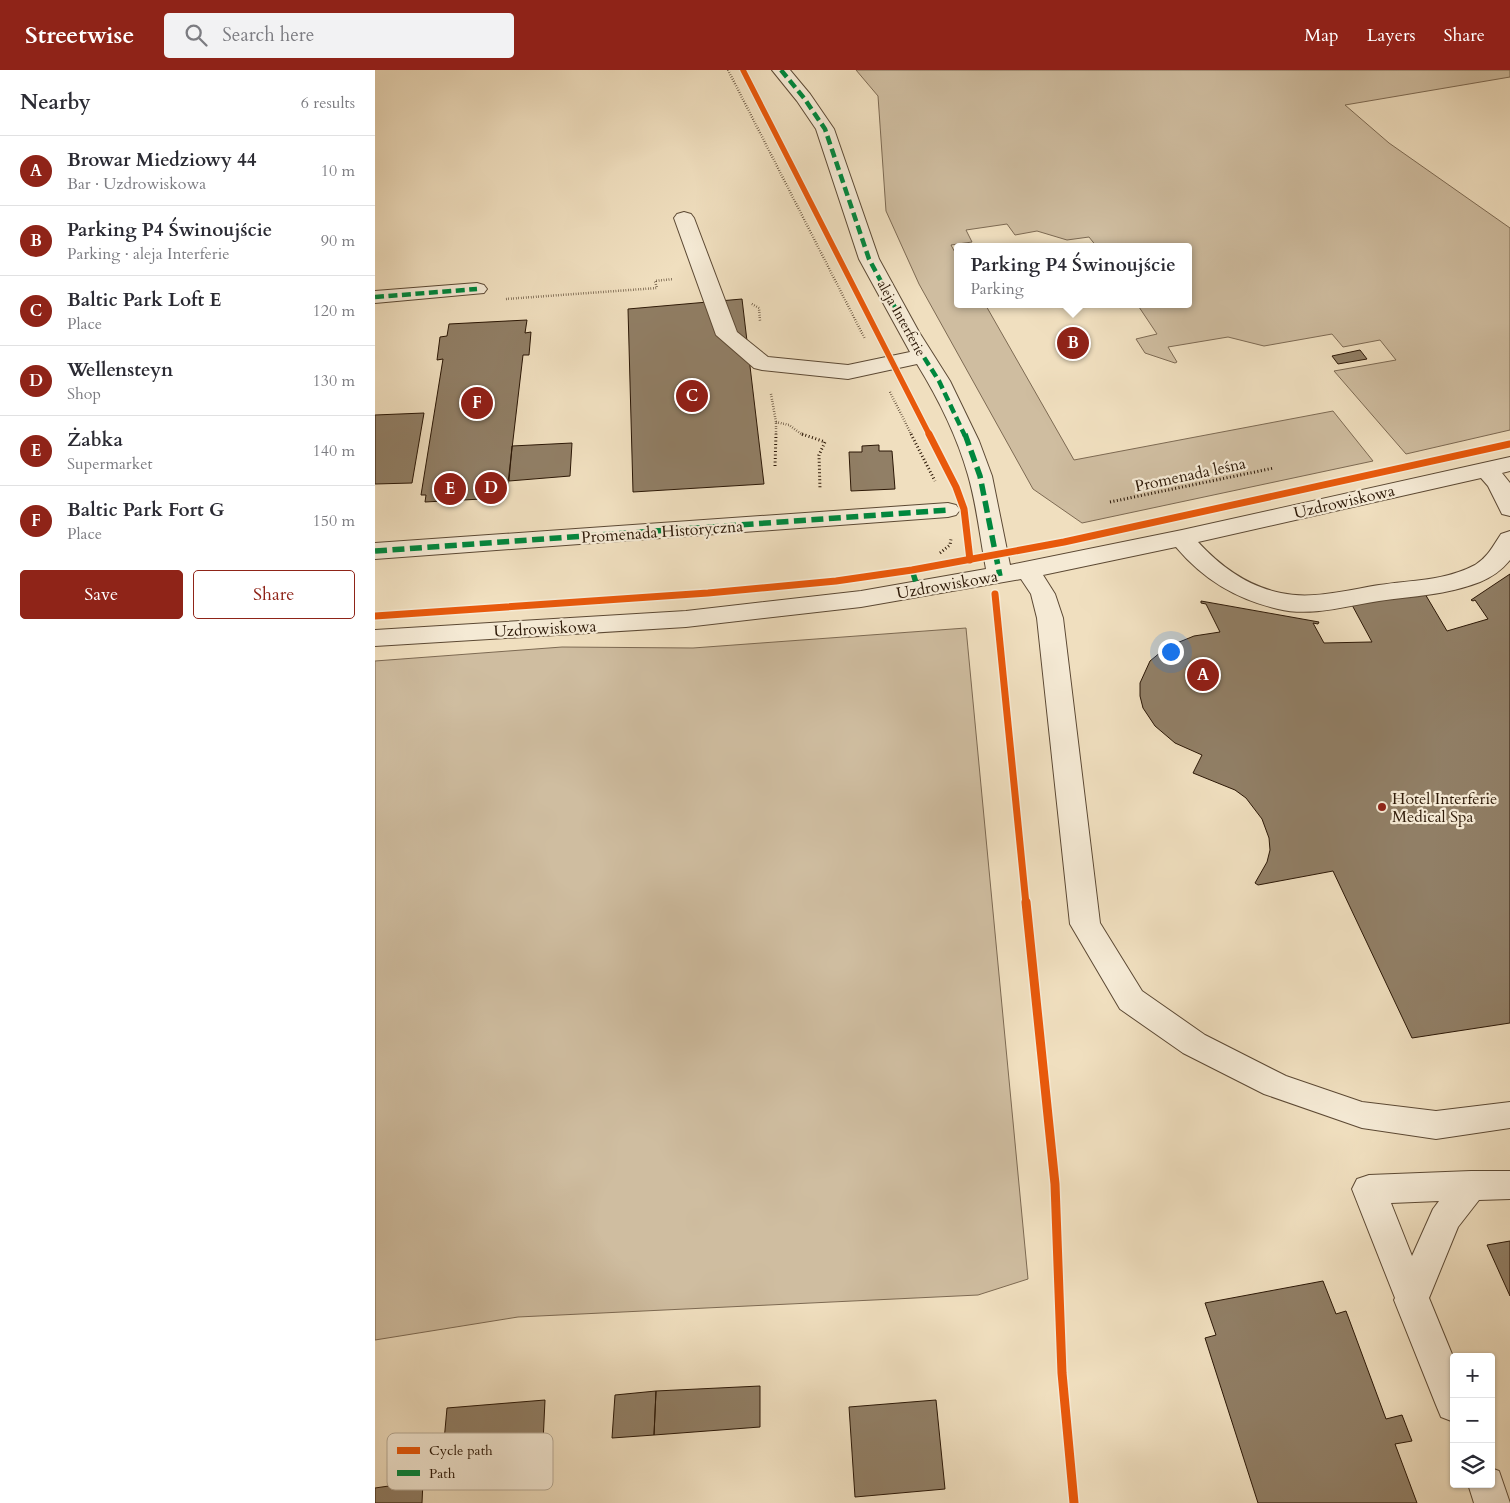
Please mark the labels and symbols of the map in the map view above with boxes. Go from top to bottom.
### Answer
street label: aleja Interferie [873,277,930,360]
pin: B [1057,324,1089,362]
pin: C [676,377,708,415]
pin: F [461,384,493,422]
street label: Promenada leśna [1133,452,1248,498]
pin: D [475,469,507,507]
pin: E [434,470,466,508]
street label: Uzdrowiskowa [1292,480,1397,524]
street label: Promenada Historyczna [580,515,744,549]
street label: Uzdrowiskowa [895,565,1000,605]
street label: Uzdrowiskowa [493,615,597,643]
your location [1158,639,1184,665]
pin: A [1187,656,1219,694]
place label: Hotel Interferie Medical Spa [1392,788,1497,828]
marker: Hotel Interferie Medical Spa [1376,801,1388,813]
legend [387,1433,553,1490]
text: Cycle path [429,1441,493,1460]
text: Path [429,1464,456,1483]

